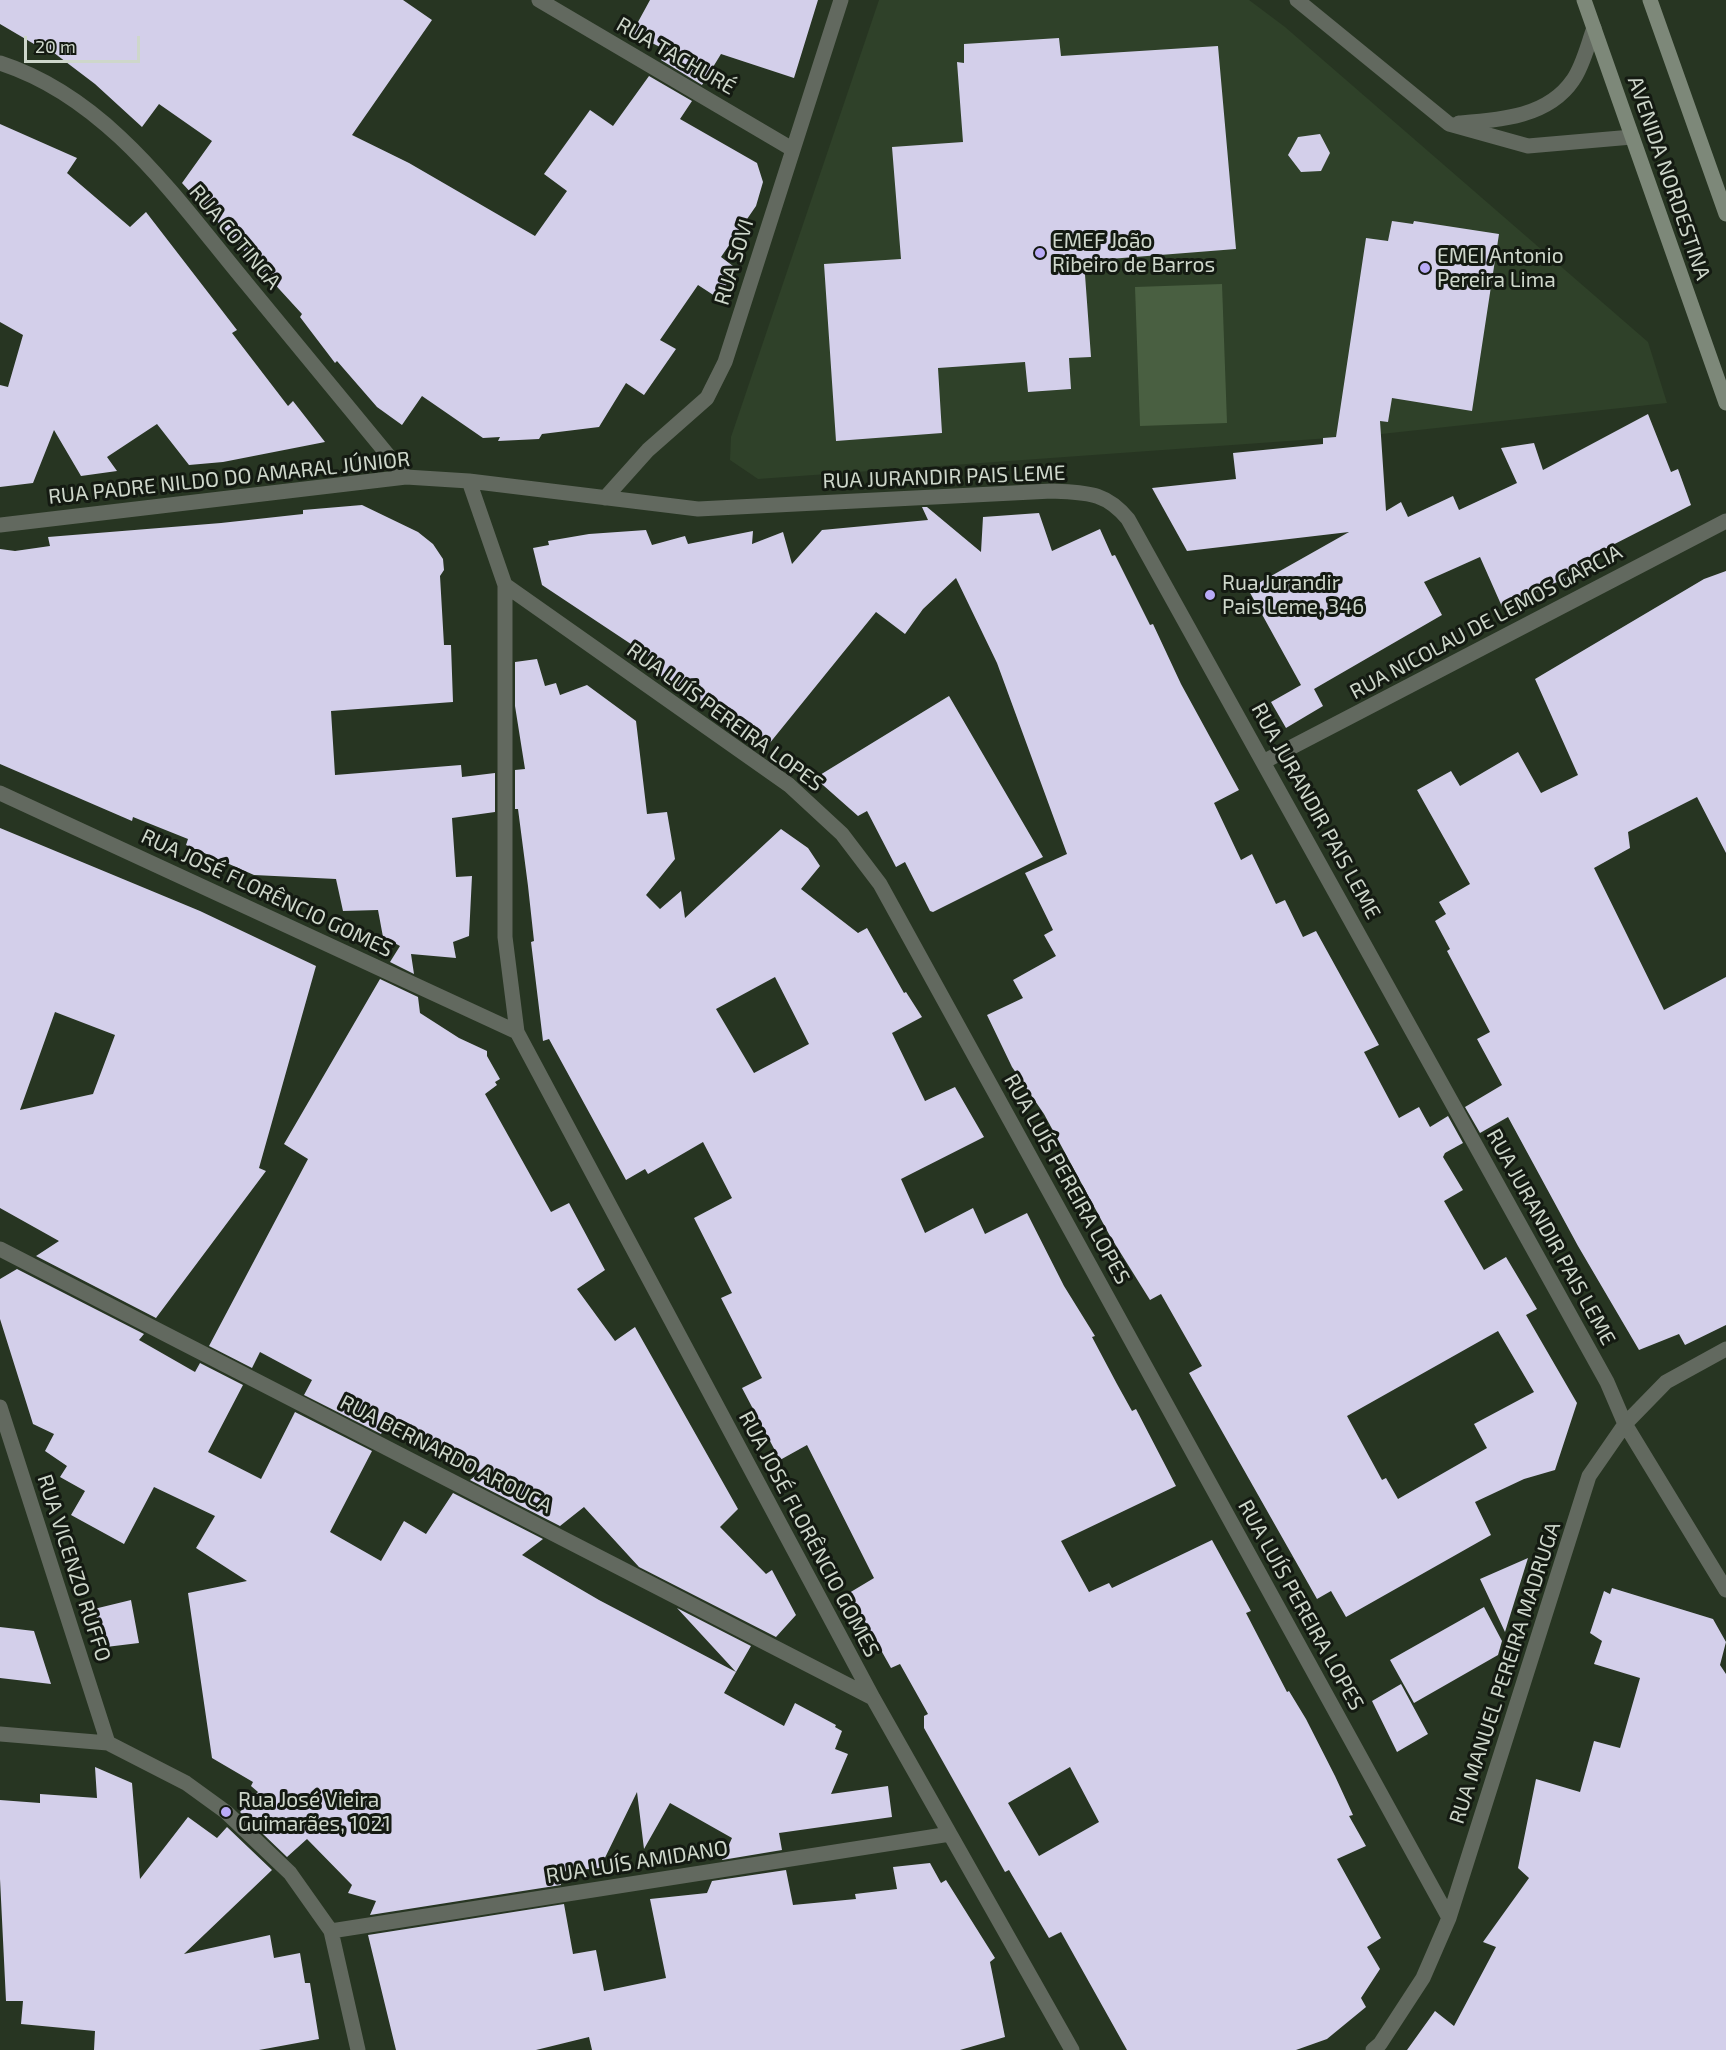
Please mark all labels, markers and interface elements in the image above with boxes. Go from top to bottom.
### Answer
street label: RUA TACHURÉ [612,12,740,100]
scale bar [27,24,142,62]
text: 20 m [35,35,76,57]
street label: AVENIDA NORDESTINA [1622,73,1716,283]
street label: RUA COTINGA [184,180,286,294]
street label: RUA SOVI [709,216,759,308]
place label: EMEF João Ribeiro de Barros [1052,228,1215,278]
place label: EMEI Antonio Pereira Lima [1437,243,1564,293]
marker: EMEF João Ribeiro de Barros [1033,246,1047,260]
marker: EMEI Antonio Pereira Lima [1418,261,1432,275]
street label: RUA PADRE NILDO DO AMARAL JÚNIOR [47,446,411,510]
street label: RUA JURANDIR PAIS LEME [822,460,1066,494]
street label: RUA NICOLAU DE LEMOS GARCIA [1346,539,1626,705]
place label: Rua Jurandir Pais Leme, 346 [1222,570,1364,620]
marker: Rua Jurandir Pais Leme, 346 [1203,588,1217,602]
street label: RUA LUÍS PEREIRA LOPES [622,637,828,797]
street label: RUA JURANDIR PAIS LEME [1246,699,1386,923]
street label: RUA JOSÉ FLORÊNCIO GOMES [137,824,397,962]
street label: RUA LUÍS PEREIRA LOPES [999,1069,1135,1289]
street label: RUA JURANDIR PAIS LEME [1481,1125,1621,1349]
street label: RUA BERNARDO AROUCA [336,1389,556,1519]
street label: RUA JOSÉ FLORÊNCIO GOMES [733,1407,885,1661]
street label: RUA VICENZO RUFFO [32,1471,116,1665]
street label: RUA LUÍS PEREIRA LOPES [1233,1495,1369,1715]
street label: RUA MANUEL PEREIRA MADRUGA [1444,1519,1566,1827]
place label: Rua José Vieira Guimarães, 1021 [238,1787,391,1837]
marker: Rua José Vieira Guimarães, 1021 [219,1805,233,1819]
street label: RUA LUÍS AMIDANO [544,1835,730,1889]

